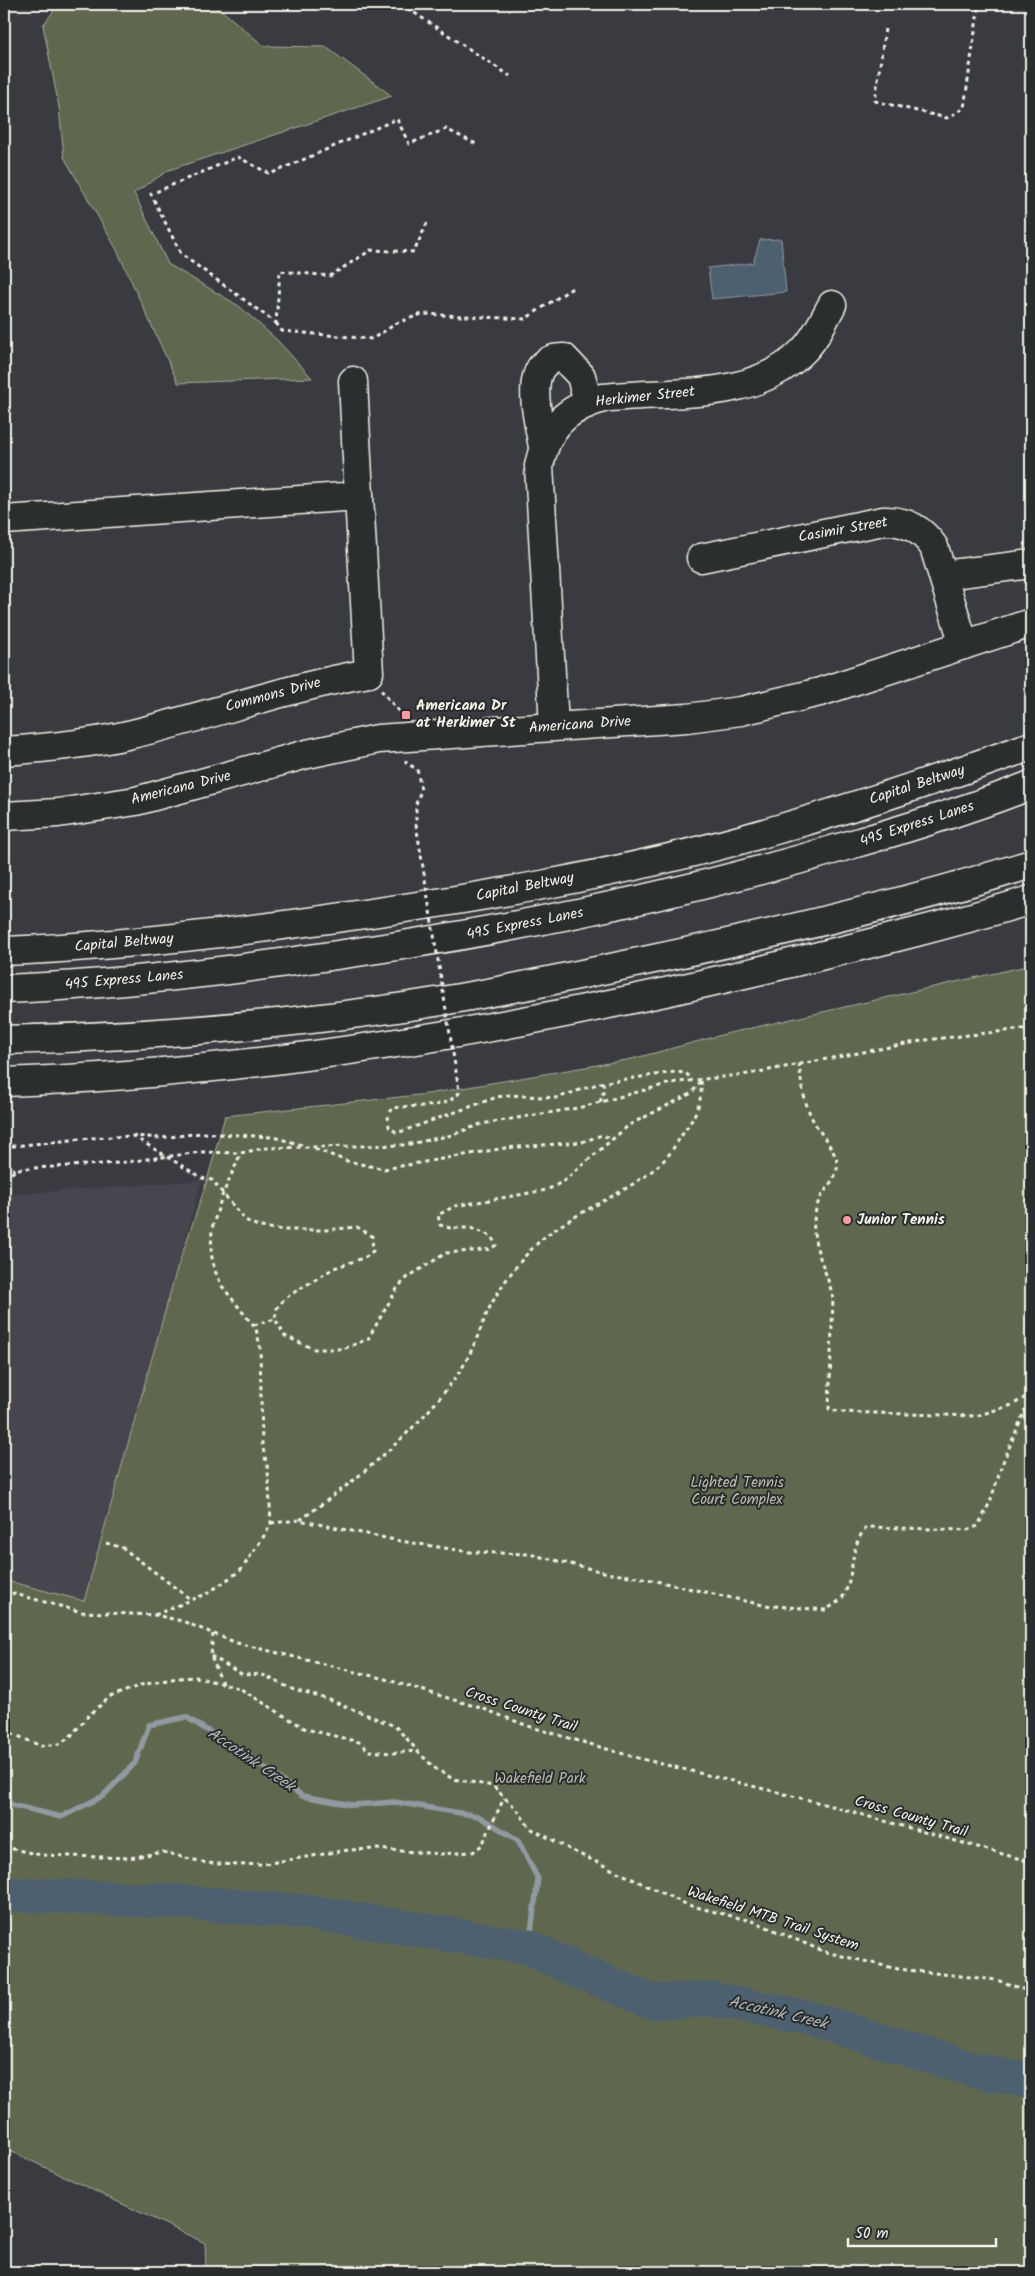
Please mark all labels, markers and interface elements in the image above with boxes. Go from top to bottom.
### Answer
street label: Herkimer Street [594,380,696,414]
street label: Casimir Street [796,510,890,550]
street label: Commons Drive [222,671,324,719]
place label: Americana Dr at Herkimer St [416,694,516,735]
marker: Americana Dr at Herkimer St [400,709,412,721]
street label: Americana Drive [528,709,632,741]
street label: Capital Beltway [866,758,969,812]
street label: Americana Drive [128,764,234,812]
street label: 495 Express Lanes [857,794,978,854]
street label: Capital Beltway [474,866,577,908]
street label: 495 Express Lanes [464,901,586,947]
street label: Capital Beltway [74,927,175,959]
street label: 495 Express Lanes [64,963,185,997]
place label: Junior Tennis [857,1208,945,1232]
marker: Junior Tennis [841,1214,853,1226]
park label: Lighted Tennis Court Complex [690,1471,784,1512]
street label: Cross County Trail [462,1681,580,1740]
water label: Accotink Creek [202,1722,302,1800]
park label: Wakefield Park [494,1767,587,1791]
street label: Cross County Trail [852,1789,971,1845]
street label: Wakefield MTB Trail System [684,1880,862,1958]
water label: Accotink Creek [726,1990,832,2037]
scale bar [848,2216,995,2248]
text: 50 m [855,2222,889,2246]

